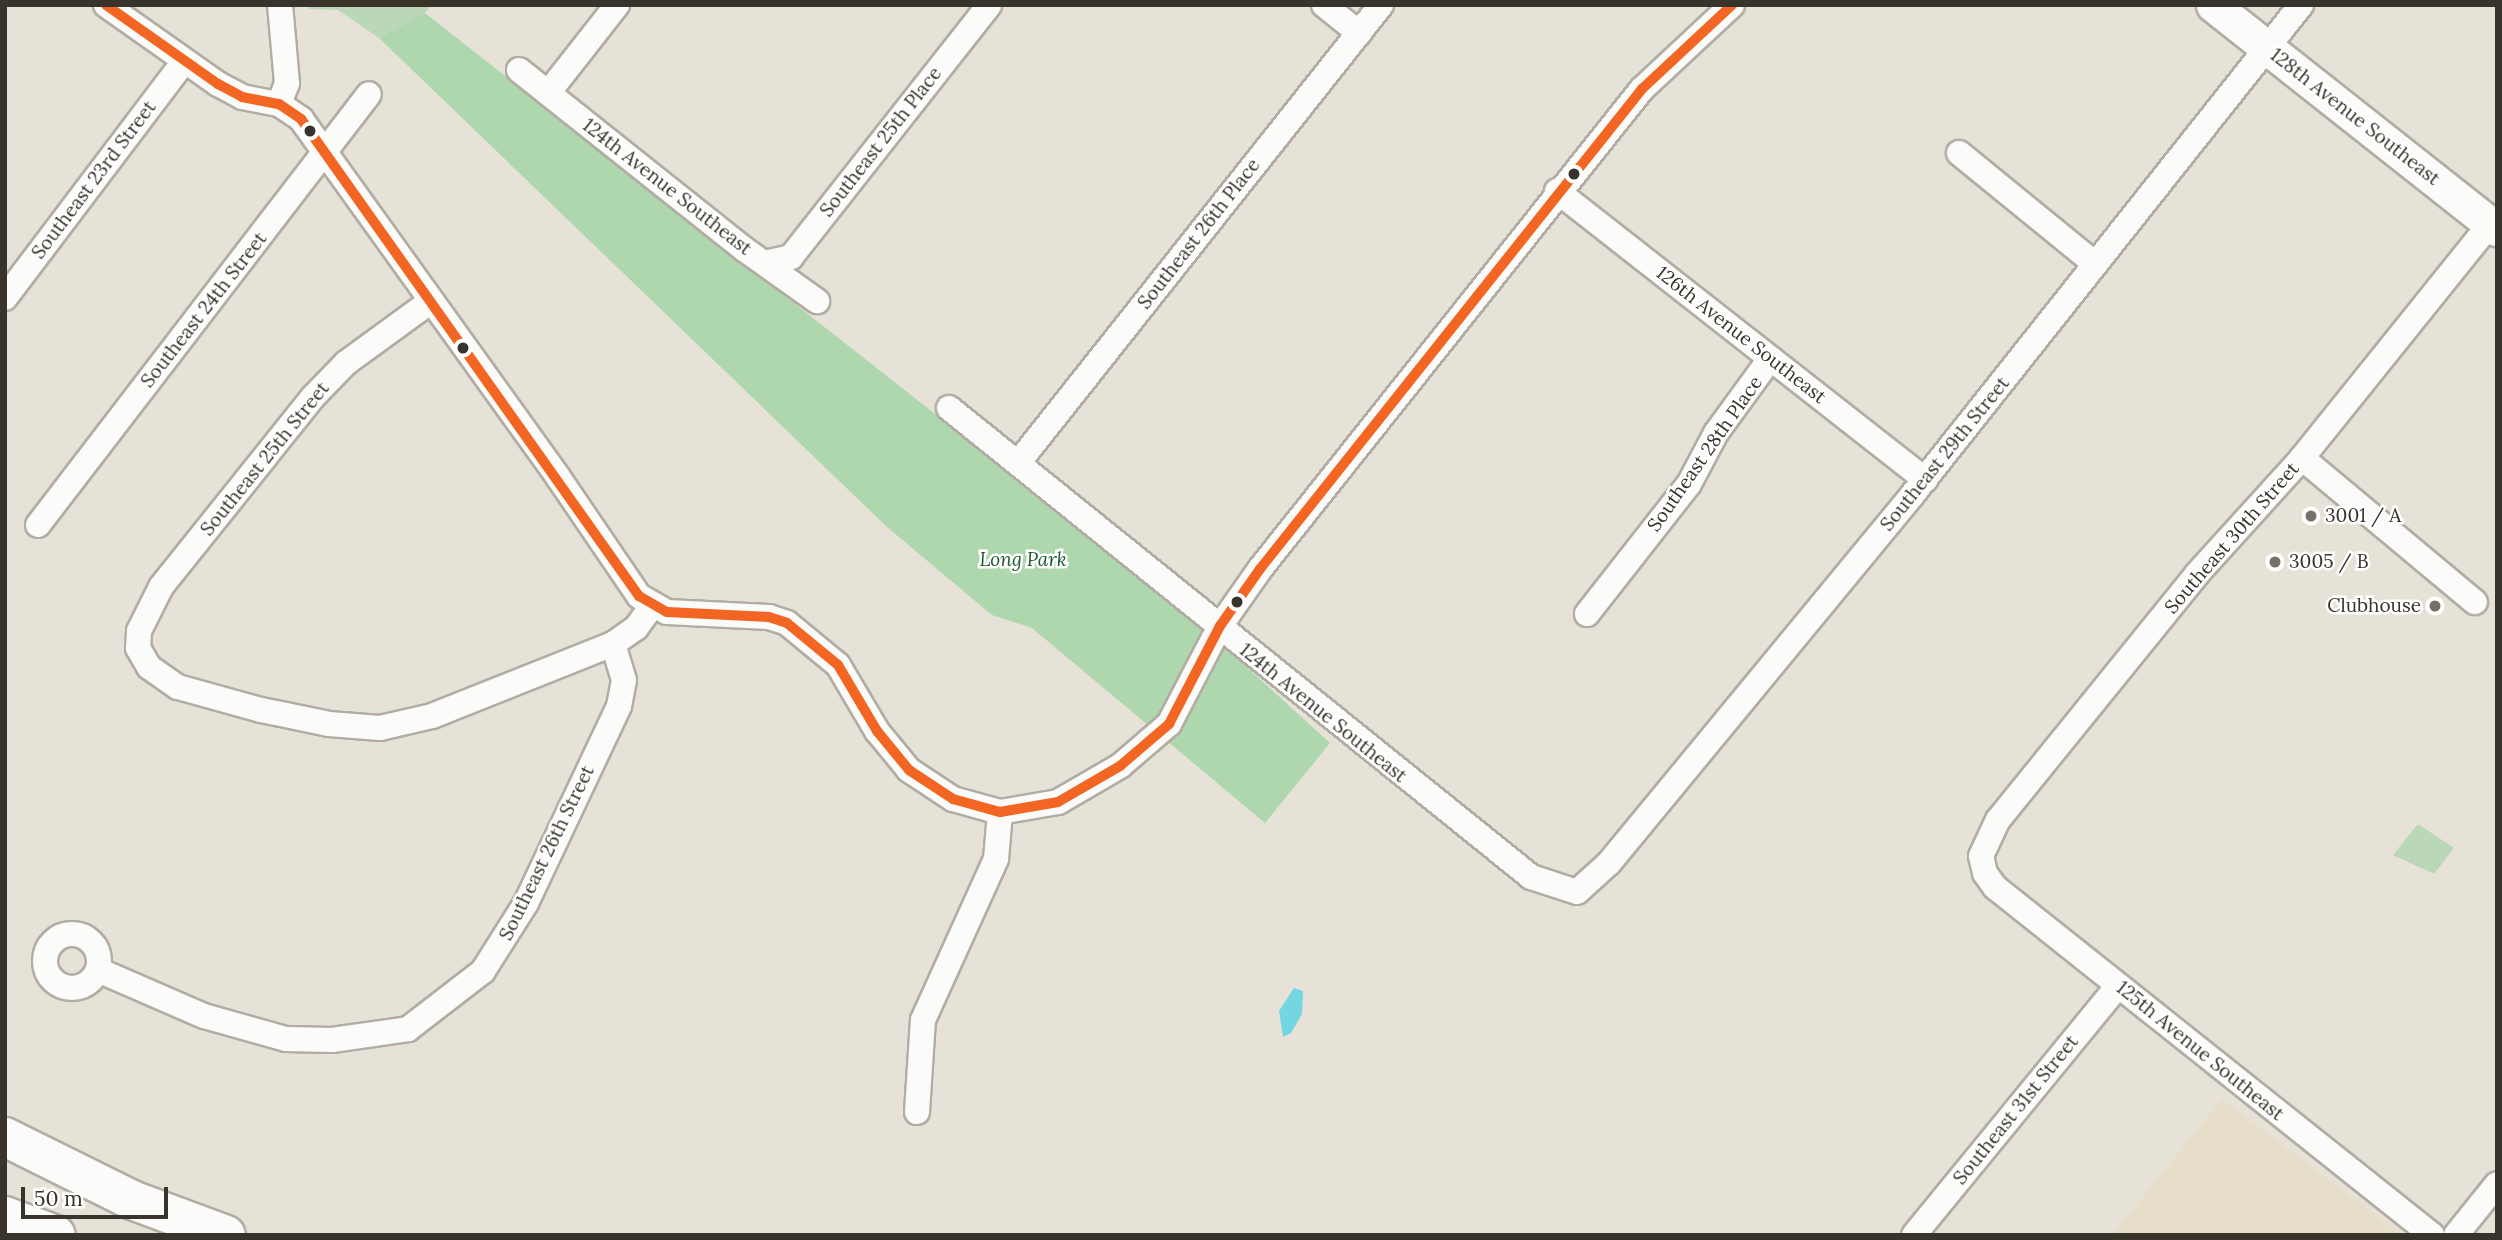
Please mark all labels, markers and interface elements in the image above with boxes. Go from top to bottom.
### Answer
street label: 128th Avenue Southeast [2266,44,2444,190]
street label: Southeast 25th Place [815,62,947,222]
street label: Southeast 23rd Street [27,96,161,264]
street label: 124th Avenue Southeast [578,114,756,260]
unlabelled marker [303,124,317,138]
street label: Southeast 26th Place [1133,154,1265,314]
unlabelled marker [1567,167,1581,181]
street label: Southeast 24th Street [136,228,272,392]
street label: 126th Avenue Southeast [1651,262,1831,408]
unlabelled marker [456,341,470,355]
street label: Southeast 28th Place [1643,372,1767,536]
street label: Southeast 29th Street [1876,372,2014,536]
street label: Southeast 25th Street [196,377,334,541]
street label: Southeast 30th Street [2160,458,2304,618]
place label: 3001 / A [2325,505,2401,527]
marker: 3001 / A [2303,508,2319,524]
park label: Long Park [979,549,1067,571]
place label: 3005 / B [2289,551,2368,573]
marker: 3005 / B [2267,554,2283,570]
unlabelled marker [1230,595,1244,609]
place label: Clubhouse [2327,595,2421,617]
marker: Clubhouse [2427,598,2443,614]
street label: 124th Avenue Southeast [1235,639,1411,787]
street label: Southeast 26th Street [495,762,599,944]
street label: 125th Avenue Southeast [2112,976,2288,1126]
street label: Southeast 31st Street [1949,1031,2083,1189]
scale bar [24,1174,172,1218]
text: 50 m [34,1185,83,1212]

